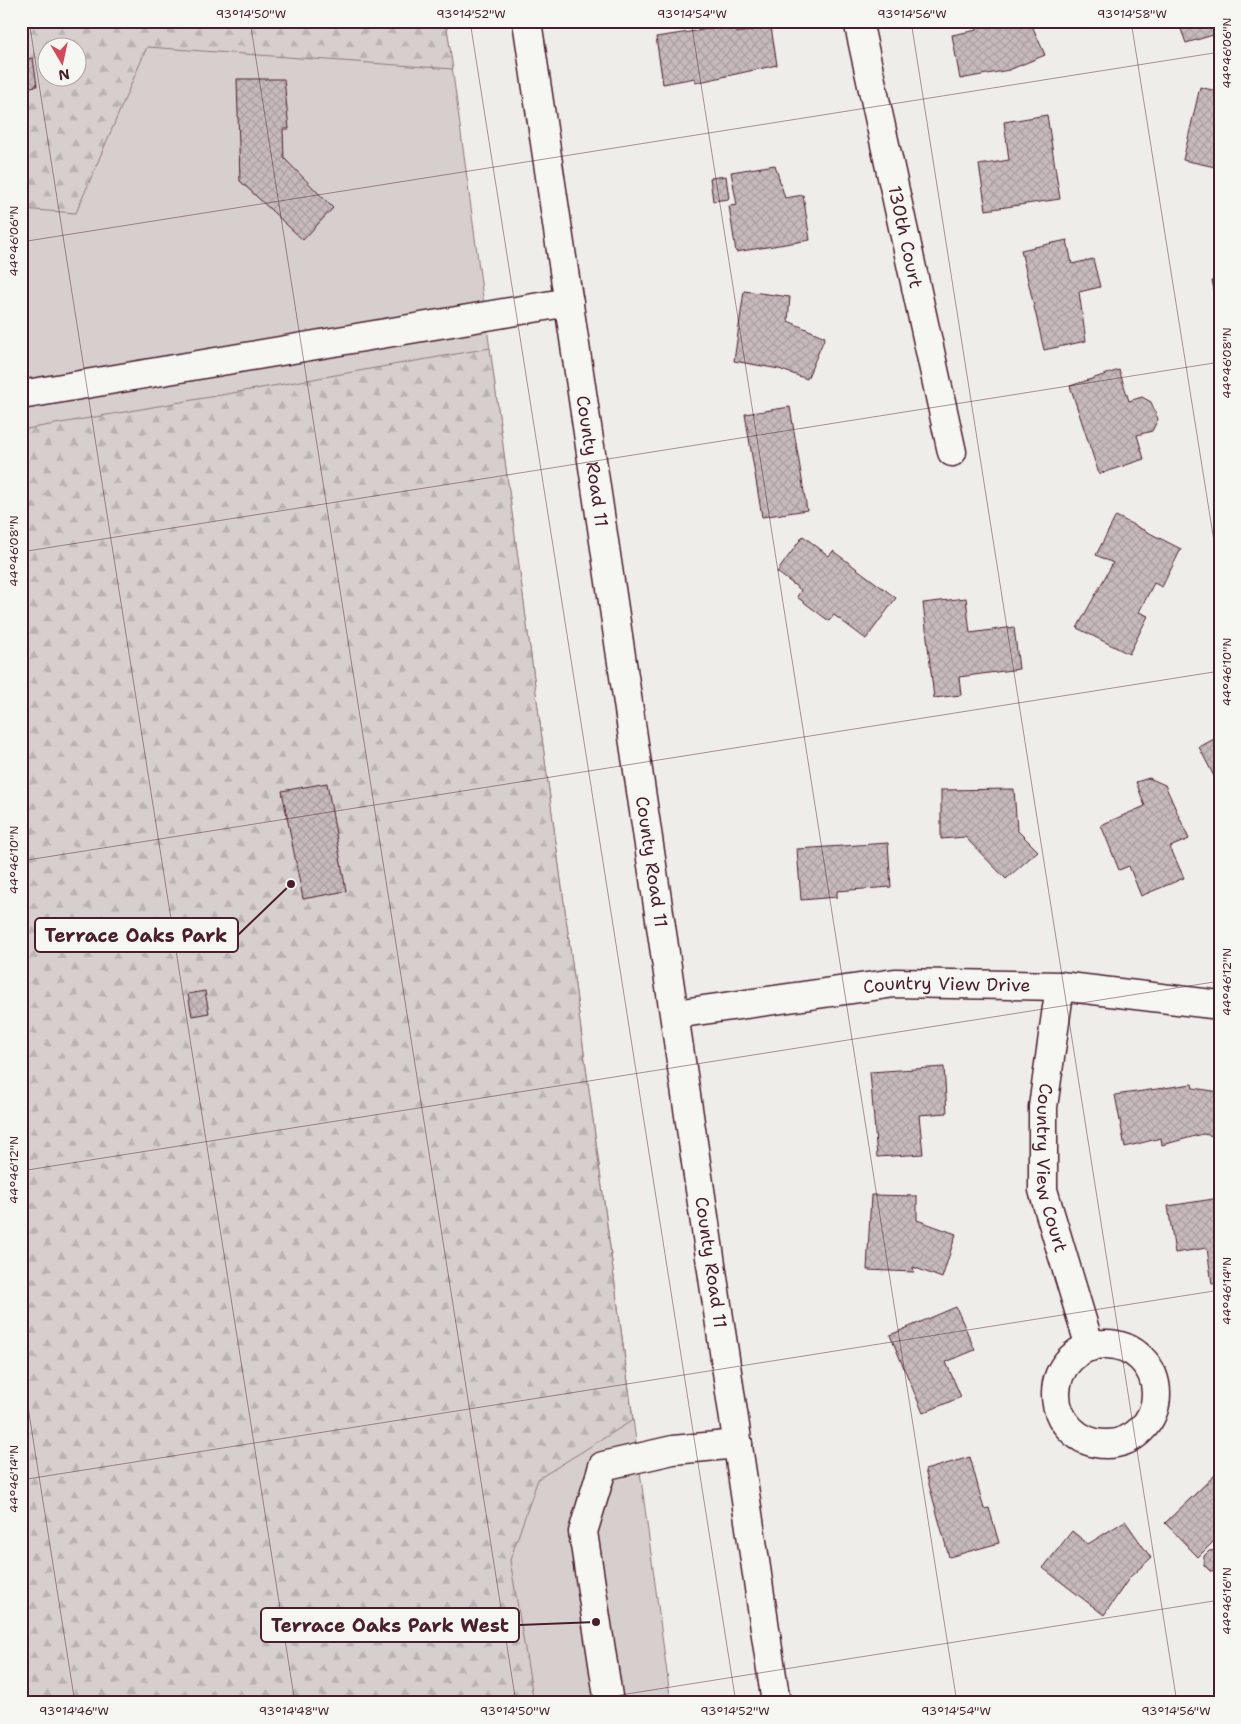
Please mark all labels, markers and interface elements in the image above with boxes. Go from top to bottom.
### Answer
text: 93°14'50"W [216,6,286,22]
text: 93°14'52"W [436,6,506,22]
text: 93°14'54"W [657,6,727,22]
text: 93°14'56"W [877,6,947,22]
text: 93°14'58"W [1097,6,1167,22]
text: 44°46'06"N [1219,18,1235,88]
north arrow [38,38,88,88]
text: N [57,65,71,85]
street label: 130th Court [882,183,928,290]
text: 44°46'06"N [6,206,22,276]
text: 44°46'08"N [1219,327,1235,399]
street label: County Road 11 [571,394,614,529]
text: 44°46'08"N [6,515,22,587]
text: 44°46'10"N [1219,638,1235,706]
street label: County Road 11 [630,795,673,929]
text: 44°46'10"N [6,826,22,894]
callout: Terrace Oaks Park [35,918,238,952]
text: Terrace Oaks Park [45,923,227,948]
text: 44°46'12"N [1219,948,1235,1016]
street label: Country View Drive [862,971,1031,999]
street label: Country View Court [1030,1082,1073,1255]
text: 44°46'12"N [6,1136,22,1204]
street label: County Road 11 [689,1195,732,1330]
text: 44°46'14"N [1219,1257,1235,1325]
text: 44°46'14"N [6,1445,22,1513]
text: 44°46'16"N [1219,1567,1235,1635]
callout: Terrace Oaks Park West [261,1608,519,1642]
text: Terrace Oaks Park West [271,1613,509,1638]
text: 93°14'46"W [39,1703,109,1719]
text: 93°14'48"W [259,1703,329,1719]
text: 93°14'50"W [480,1703,550,1719]
text: 93°14'52"W [700,1703,770,1719]
text: 93°14'54"W [921,1703,991,1719]
text: 93°14'56"W [1141,1703,1211,1719]

